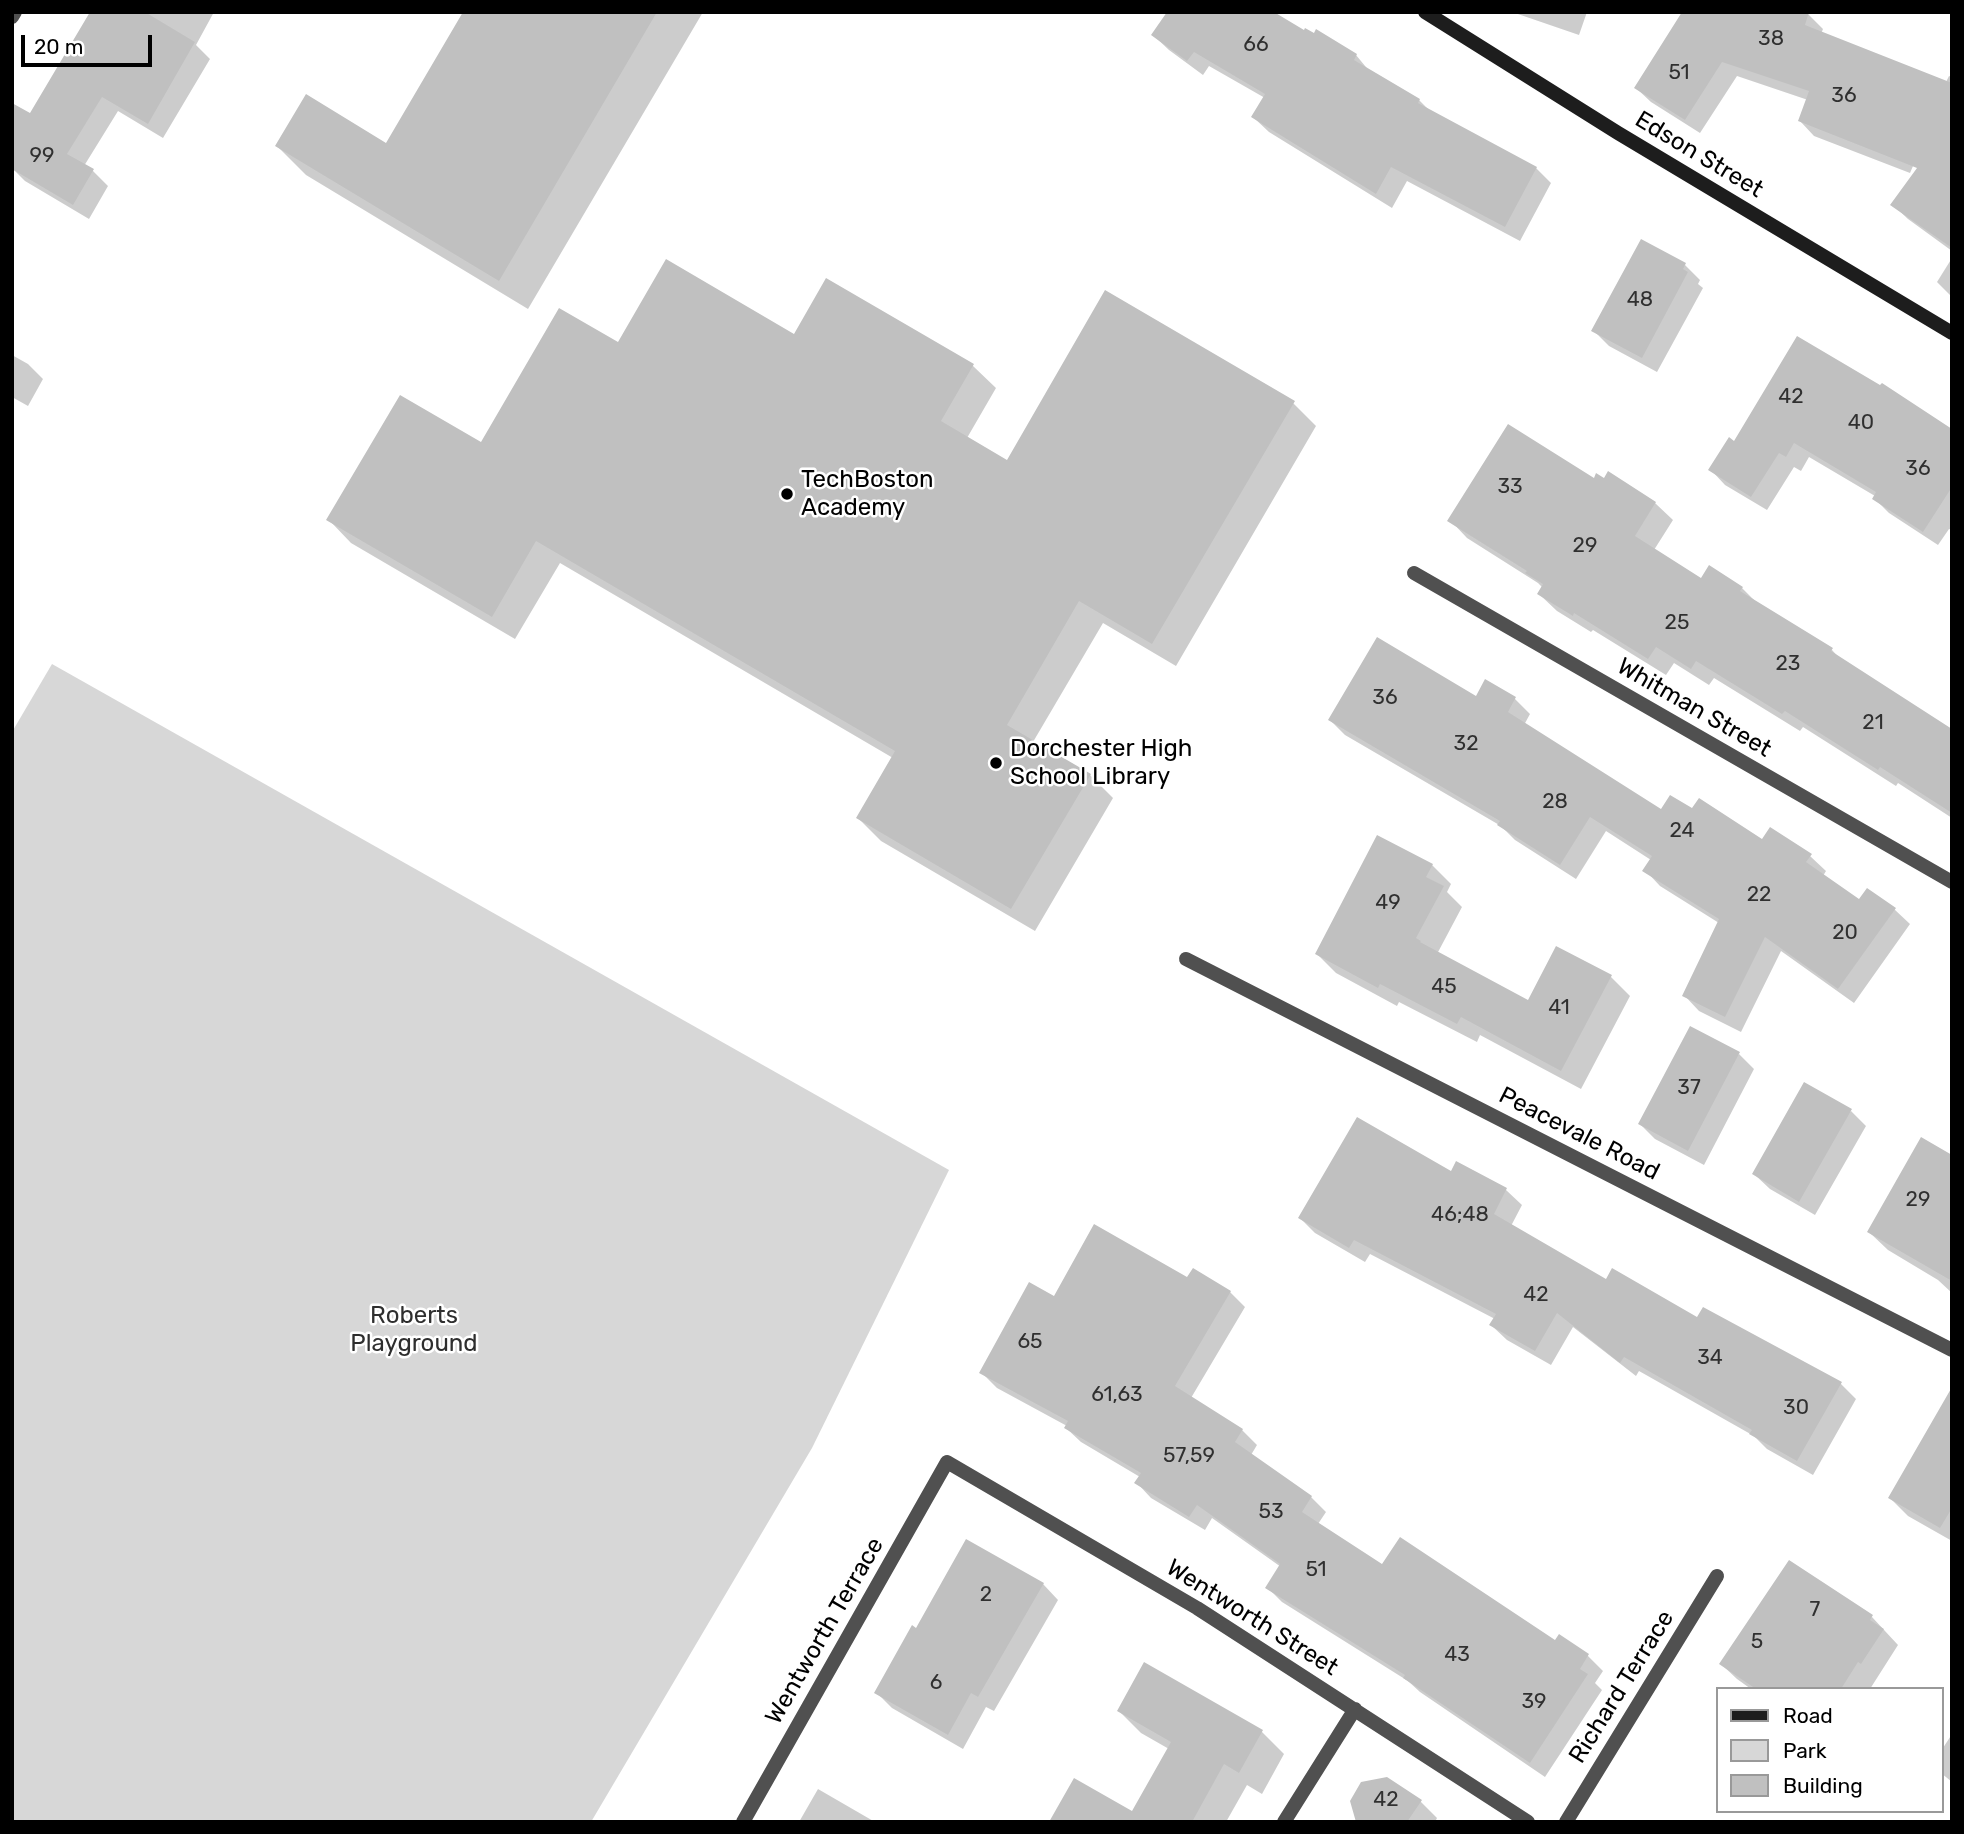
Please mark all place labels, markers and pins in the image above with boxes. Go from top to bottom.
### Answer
place label: TechBoston Academy [801,466,934,522]
marker: TechBoston Academy [779,486,795,502]
place label: Dorchester High School Library [1010,735,1192,791]
marker: Dorchester High School Library [988,755,1004,771]

